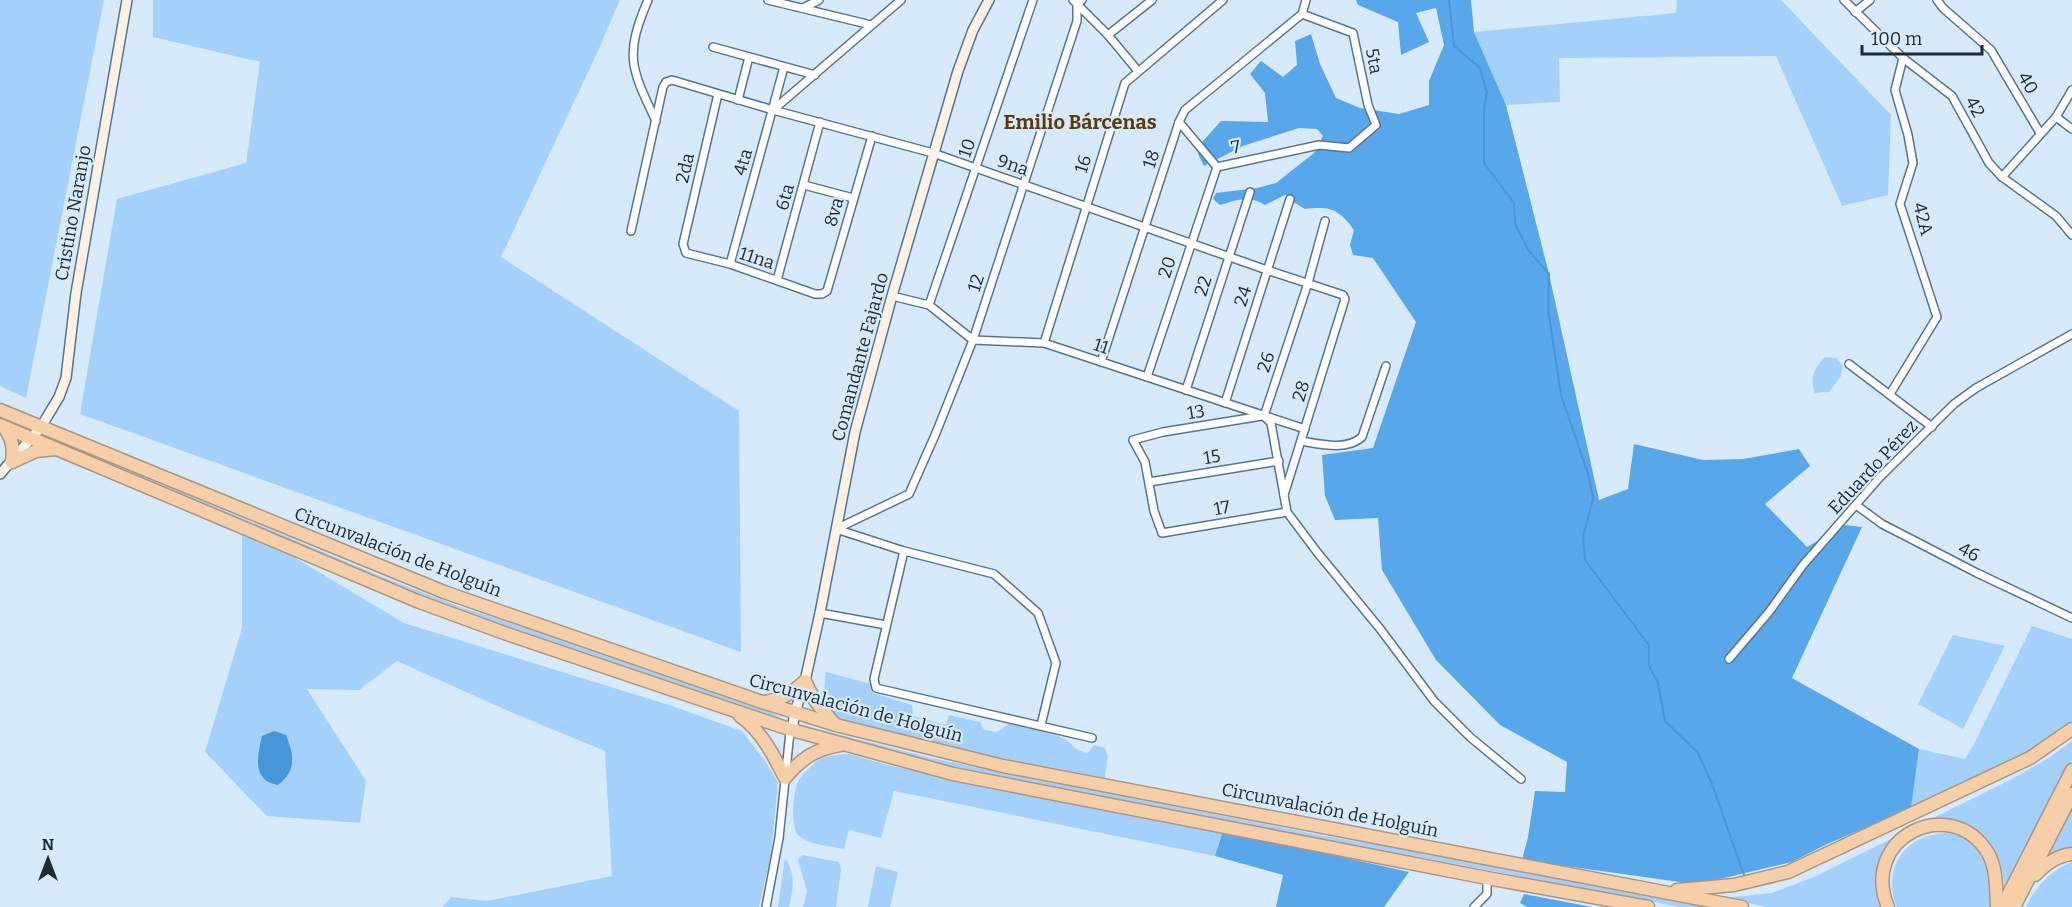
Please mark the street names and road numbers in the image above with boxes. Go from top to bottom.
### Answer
street label: 5ta [1361,46,1387,76]
street label: 40 [2013,68,2043,98]
street label: 42 [1960,93,1990,121]
street label: 7 [1229,135,1243,159]
street label: 10 [954,136,980,160]
street label: Cristino Naranjo [50,143,96,283]
street label: 4ta [729,146,757,178]
street label: 18 [1138,147,1164,171]
street label: 9na [994,149,1032,181]
street label: 2da [671,151,699,185]
street label: 16 [1070,152,1096,176]
street label: 6ta [771,181,799,213]
street label: 8va [819,195,849,229]
street label: 42A [1908,200,1938,238]
street label: 11na [737,242,778,274]
street label: 20 [1153,253,1181,281]
street label: Comandante Fajardo [827,270,893,444]
street label: 12 [963,271,989,295]
street label: 22 [1190,273,1216,299]
street label: 24 [1229,282,1257,309]
street label: 11 [1091,333,1112,359]
street label: 26 [1252,349,1280,375]
street label: 28 [1287,378,1315,404]
street label: 13 [1186,400,1206,424]
street label: Eduardo Pérez [1824,415,1922,519]
street label: 15 [1202,445,1222,469]
street label: 17 [1212,496,1232,520]
street label: Circunvalación de Holguín [291,502,505,602]
street label: 46 [1955,537,1983,567]
street label: Circunvalación de Holguín [747,669,966,747]
street label: Circunvalación de Holguín [1220,778,1441,842]

